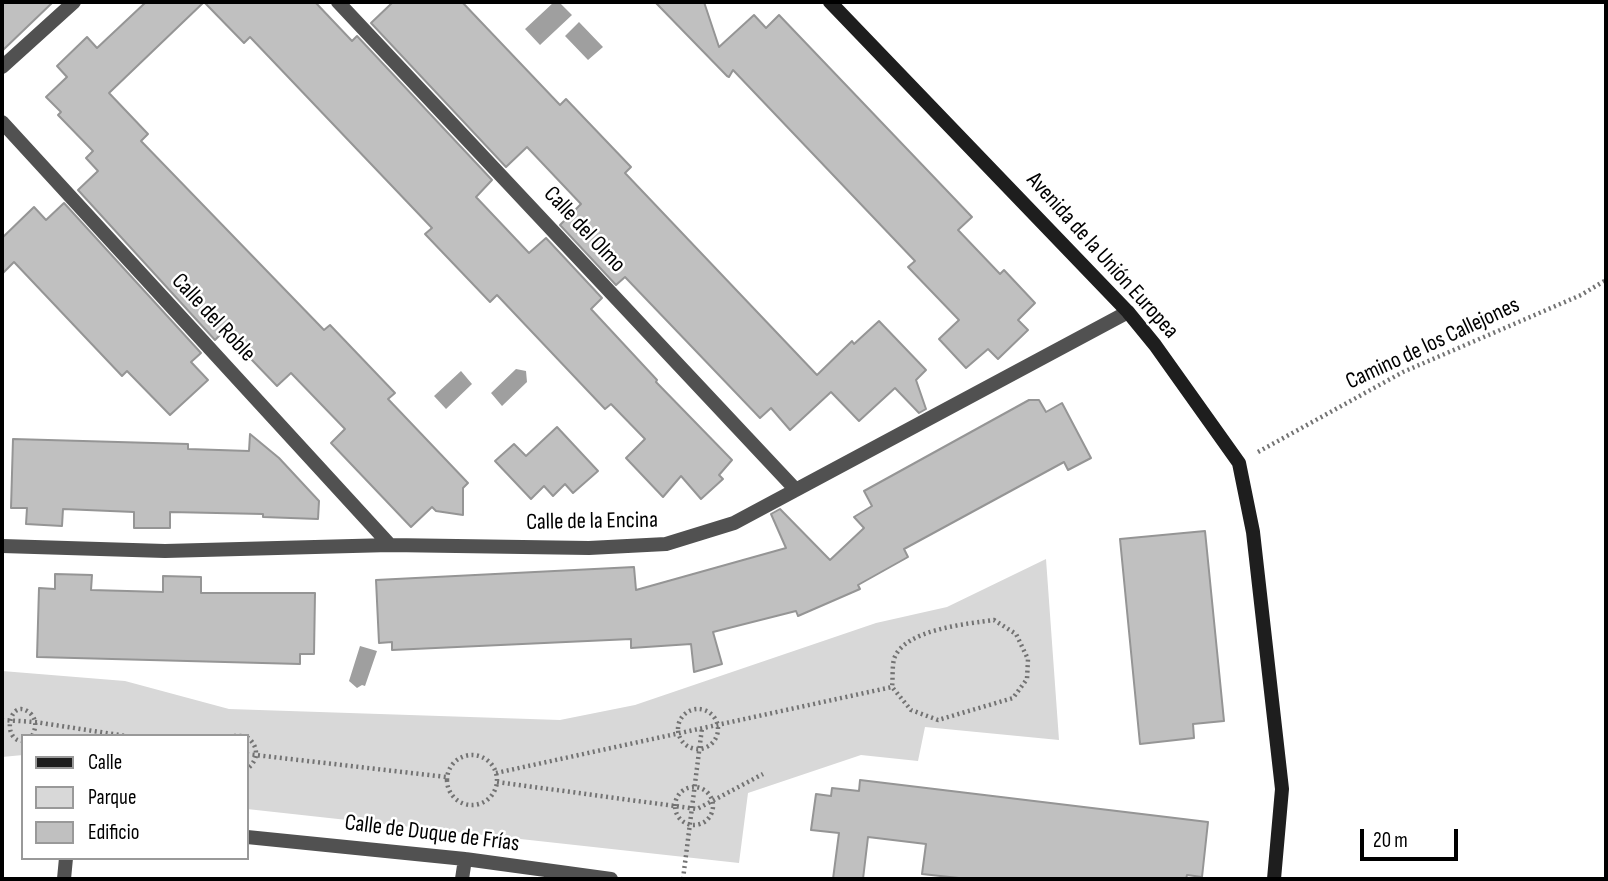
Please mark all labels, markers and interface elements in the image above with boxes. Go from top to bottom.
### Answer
street label: Avenida de la Unión Europea [1020,167,1184,345]
street label: Calle del Olmo [537,181,631,279]
street label: Calle del Roble [165,268,261,368]
street label: Camino de los Callejones [1342,292,1524,396]
street label: Calle de la Encina [526,507,658,537]
legend [21,734,248,860]
text: Calle [88,750,122,775]
text: Parque [88,785,136,810]
street label: Calle de Duque de Frías [343,810,521,858]
scale bar [1363,814,1461,858]
text: Edificio [88,820,139,845]
text: 20 m [1373,828,1408,853]

